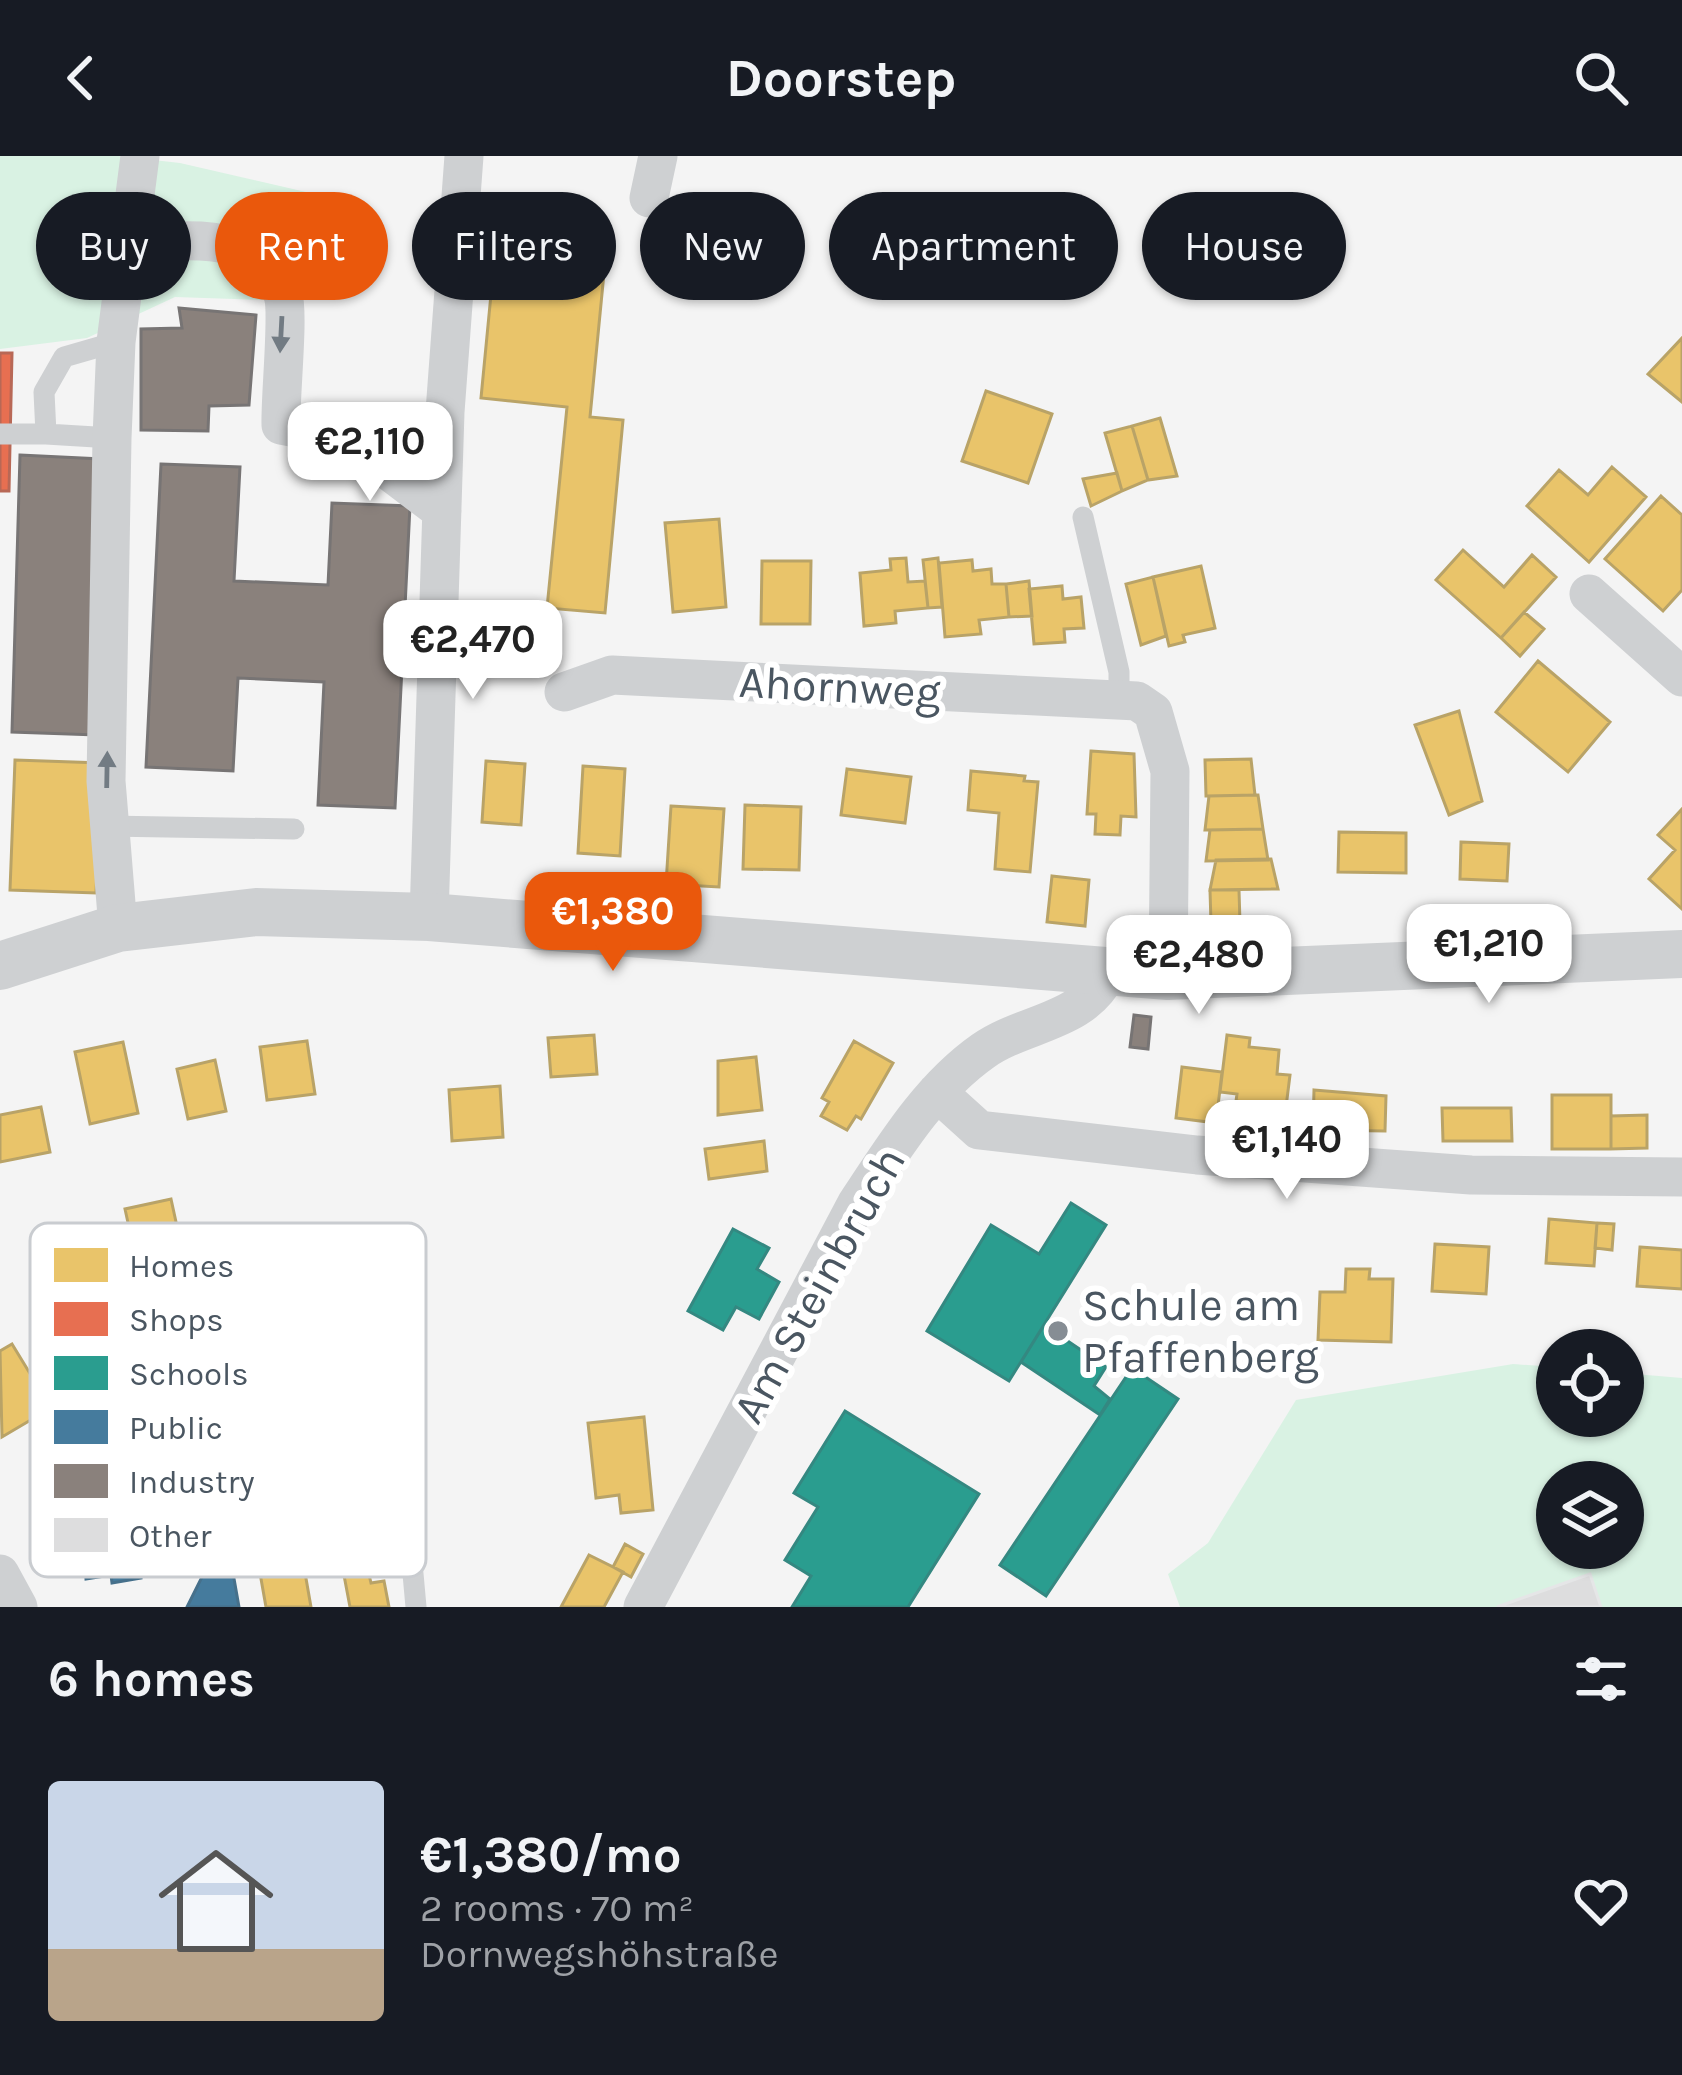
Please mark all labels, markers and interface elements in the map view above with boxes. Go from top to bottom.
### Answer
icon: back [48,45,114,111]
icon: search [1568,45,1634,111]
text: Doorstep [726,46,956,110]
chip: Buy [36,192,191,300]
chip: Rent [215,192,388,300]
chip: Filters [412,192,616,300]
chip: New [640,192,805,300]
chip: Apartment [829,192,1118,300]
chip: House [1142,192,1346,300]
one-way arrow [271,316,290,354]
pin: €2,110 [272,402,468,504]
text: €2,110 [315,418,425,464]
pin: €2,470 [375,600,571,702]
text: €2,470 [410,616,536,662]
street label: Ahornweg [738,656,942,719]
one-way arrow [97,750,116,788]
pin: €1,380 [515,872,711,974]
text: €1,380 [552,888,674,934]
pin: €1,210 [1391,904,1587,1006]
pin: €2,480 [1101,915,1297,1017]
text: €1,210 [1434,920,1544,966]
text: €2,480 [1133,931,1265,977]
pin: €1,140 [1189,1100,1385,1202]
text: €1,140 [1232,1116,1342,1162]
street label: Am Steinbruch [722,1138,916,1432]
legend [30,1223,426,1577]
text: Homes [129,1247,234,1285]
place label: Schule am Pfaffenberg [1082,1279,1319,1384]
text: Shops [129,1301,224,1339]
marker: Schule am Pfaffenberg [1045,1318,1071,1344]
map controls [1536,1329,1644,1569]
button: locate [1536,1329,1644,1437]
text: Schools [129,1355,249,1393]
text: Public [129,1409,223,1447]
button: layers [1536,1461,1644,1569]
text: Industry [129,1463,255,1501]
text: Other [129,1517,212,1555]
icon: filters [1568,1646,1634,1712]
text: 6 homes [48,1649,255,1709]
text: €1,380/mo [420,1825,682,1885]
icon: home [144,1829,288,1973]
icon: heart [1568,1868,1634,1934]
text: 2 rooms · 70 m² [420,1885,694,1931]
text: Dornwegshöhstraße [420,1931,779,1977]

